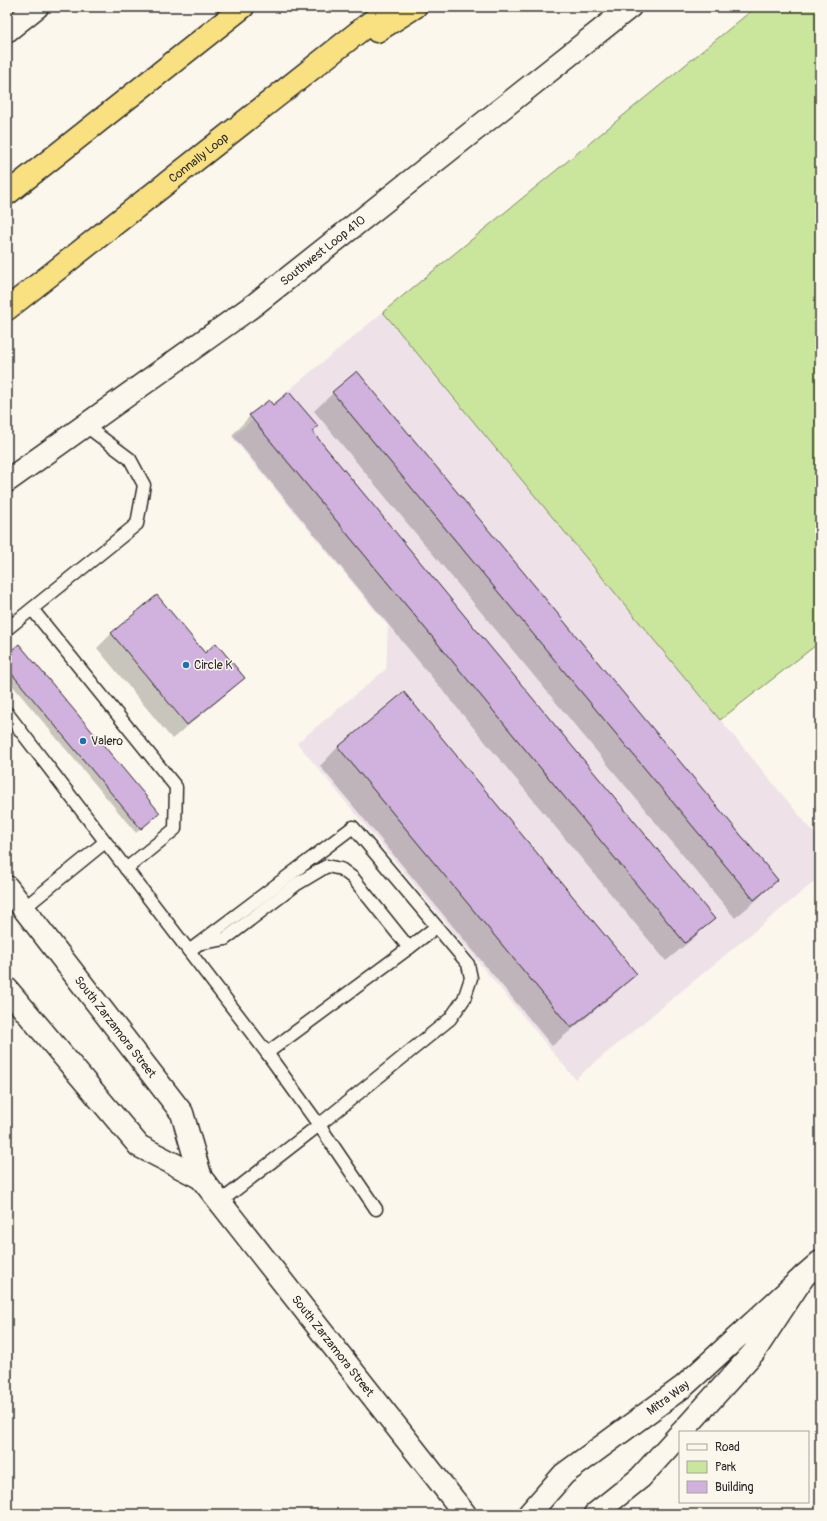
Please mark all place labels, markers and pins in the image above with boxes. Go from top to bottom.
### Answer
place label: Circle K [194,658,233,673]
marker: Circle K [181,660,191,670]
place label: Valero [91,734,124,749]
marker: Valero [78,736,88,746]

